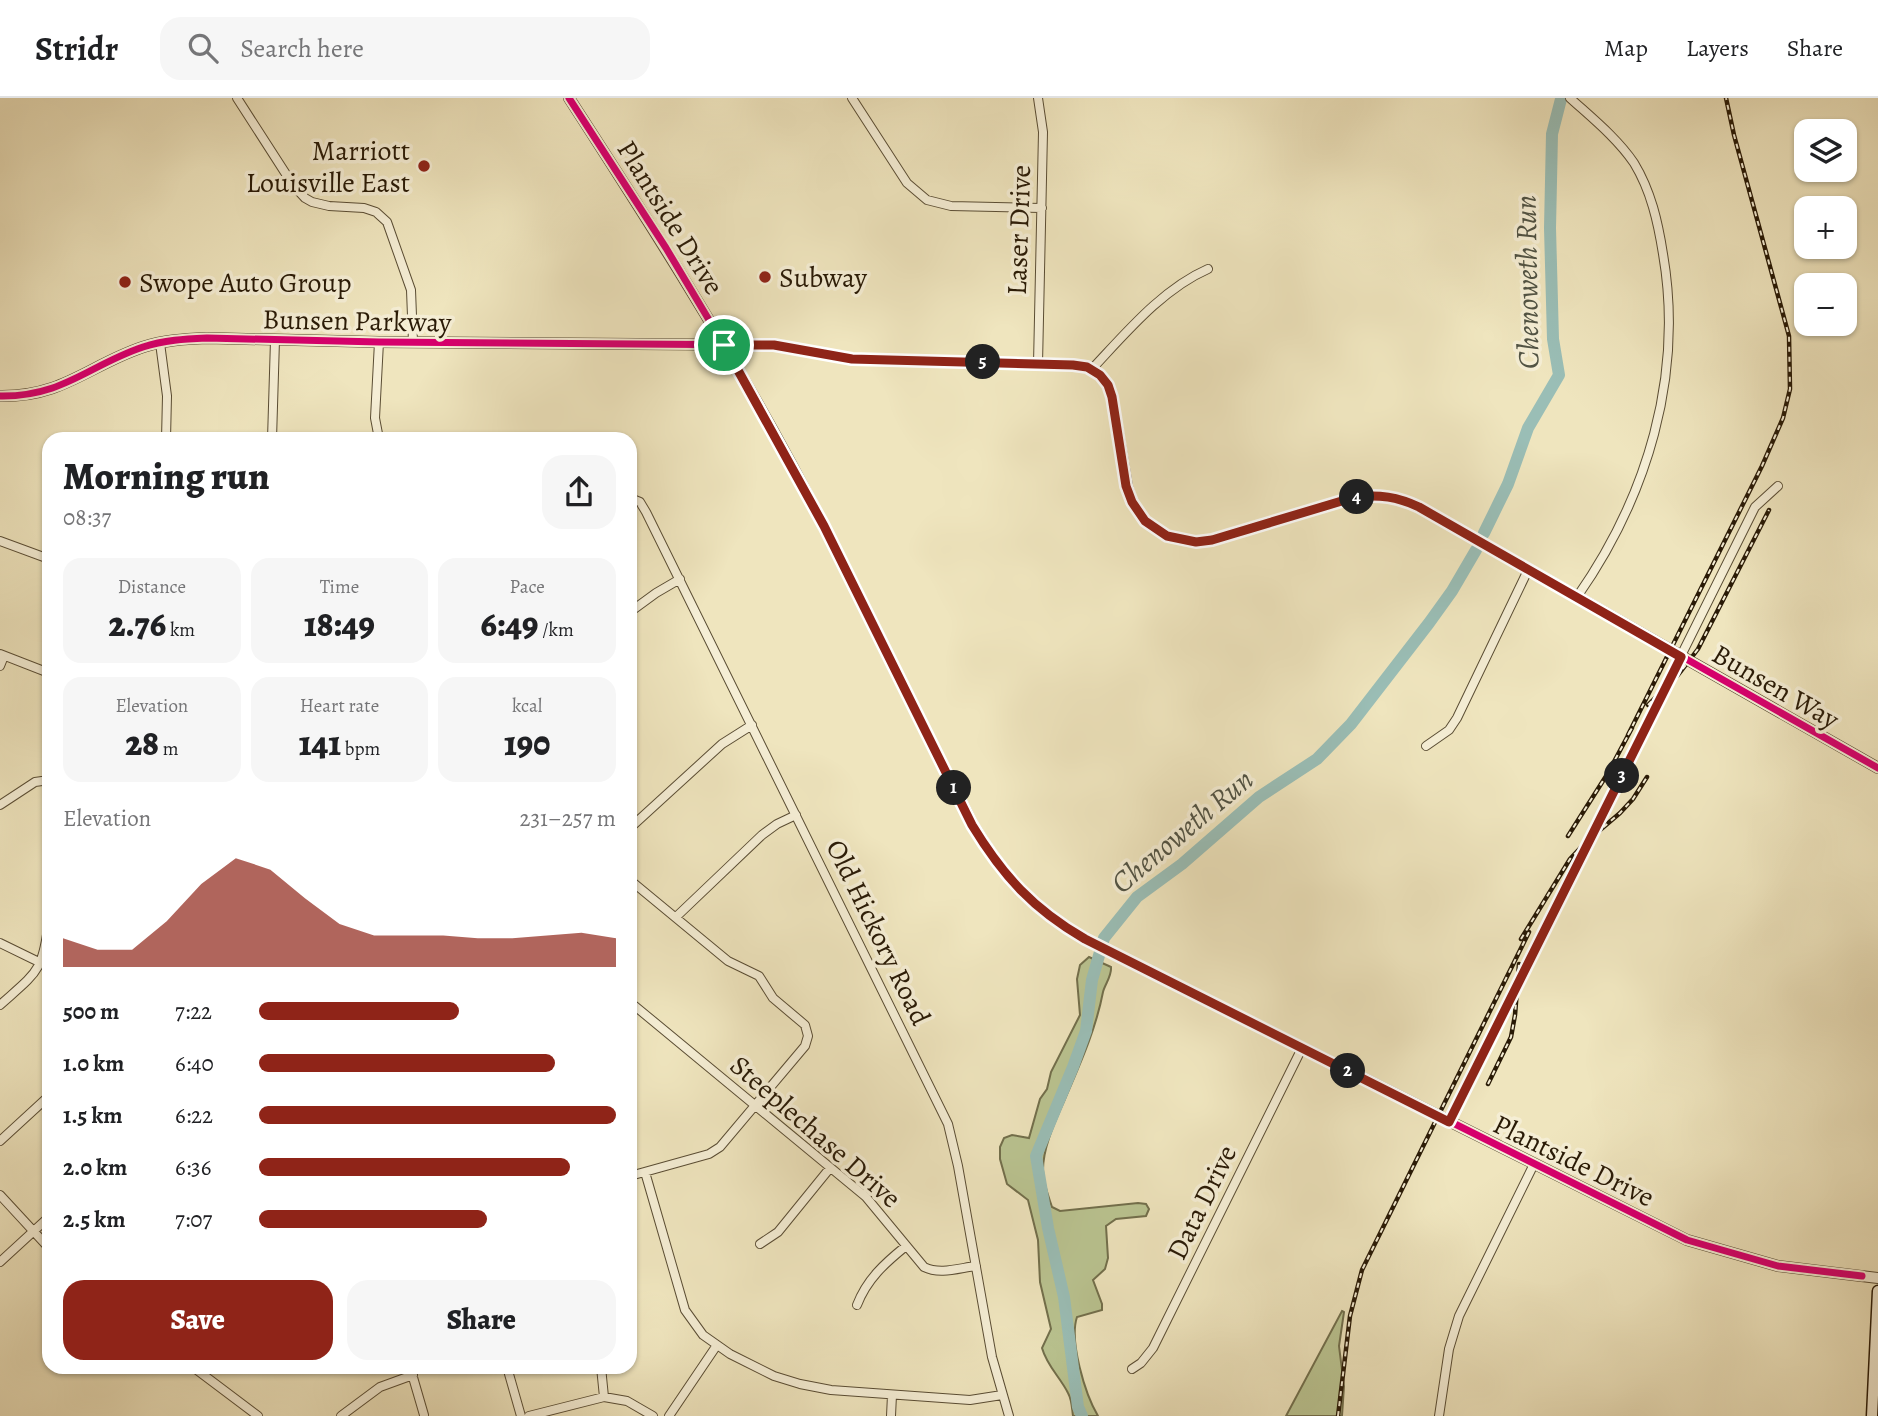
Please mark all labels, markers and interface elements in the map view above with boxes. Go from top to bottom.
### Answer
search box [160,17,650,80]
text: Stridr [35,26,118,71]
icon: search [184,29,222,67]
text: Search here [240,31,364,66]
text: Map [1604,32,1648,64]
text: Layers [1686,32,1749,64]
text: Share [1787,32,1843,64]
map controls [1794,119,1857,336]
button: layers [1794,119,1857,182]
place label: Marriott Louisville East [246,132,410,202]
street label: Plantside Drive [608,133,733,302]
marker: Marriott Louisville East [416,158,432,174]
street label: Laser Drive [998,164,1040,296]
water label: Chenoweth Run [1505,195,1549,369]
button: + [1794,196,1857,259]
place label: Subway [779,259,868,297]
place label: Swope Auto Group [139,264,352,302]
marker: Subway [757,269,773,285]
button: − [1794,273,1857,336]
marker: Swope Auto Group [117,274,133,290]
street label: Bunsen Parkway [262,300,452,342]
pin [694,315,754,375]
icon: arrive [705,326,743,364]
pin: 5 [965,344,1000,380]
text: 5 [978,348,987,374]
text: Morning run [63,450,270,502]
button: share [542,455,616,529]
pin: 4 [1340,480,1374,514]
text: 4 [1352,483,1361,509]
text: 08:37 [63,502,111,533]
text: Distance [118,574,186,600]
text: Time [320,574,359,600]
text: Pace [510,574,545,600]
text: 2.76 [109,600,166,648]
text: 18:49 [304,600,375,648]
text: 6:49 [481,600,539,648]
text: km [166,617,195,643]
text: /km [539,617,574,643]
street label: Bunsen Way [1705,635,1846,739]
text: Elevation [115,693,188,719]
text: Heart rate [300,693,379,719]
text: kcal [512,693,542,719]
text: 28 [125,719,159,767]
text: 141 [299,719,341,767]
text: 190 [504,719,550,767]
text: m [159,736,179,762]
text: bpm [341,736,380,762]
pin: 3 [1604,758,1640,794]
water label: Chenoweth Run [1102,760,1262,902]
text: 3 [1617,762,1626,788]
pin: 1 [936,770,972,806]
text: 1 [950,774,957,800]
text: Elevation [63,803,151,834]
text: 231–257 m [519,803,616,834]
street label: Old Hickory Road [817,833,940,1032]
text: 500 m [63,996,119,1027]
text: 7:22 [175,996,212,1027]
street label: Steeplechase Drive [722,1047,909,1217]
text: 1.0 km [63,1048,124,1079]
text: 6:40 [175,1048,214,1079]
pin: 2 [1330,1054,1366,1088]
text: 2 [1343,1057,1352,1083]
text: 1.5 km [63,1100,123,1131]
text: 6:22 [175,1100,213,1131]
street label: Plantside Drive [1487,1105,1661,1216]
street label: Data Drive [1158,1139,1246,1266]
text: 2.0 km [63,1152,127,1183]
text: 6:36 [175,1152,211,1183]
text: 2.5 km [63,1204,125,1235]
text: 7:07 [175,1204,212,1235]
button: Save [63,1280,333,1360]
button: Share [347,1280,616,1360]

